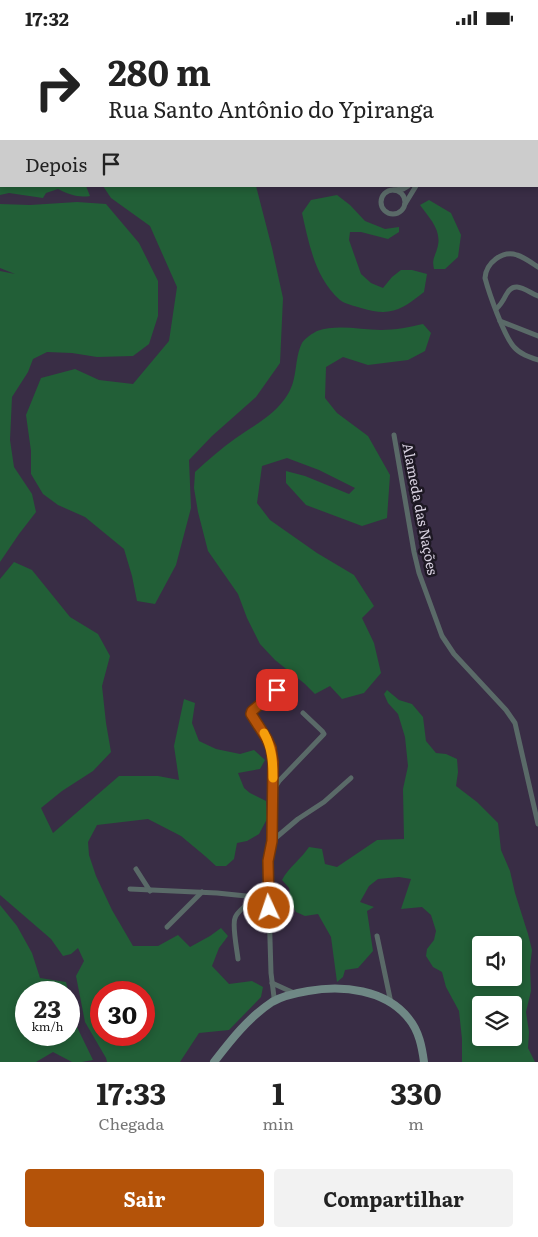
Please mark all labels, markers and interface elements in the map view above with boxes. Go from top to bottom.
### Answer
text: 17:32 [25,4,69,32]
text: 280 m [108,45,211,97]
icon: right [25,55,90,120]
text: Rua Santo Antônio do Ypiranga [108,92,434,125]
text: Depois [25,150,87,178]
icon: arrive [97,150,125,178]
street label: Alameda das Nações [398,441,444,577]
pin [256,669,298,711]
icon: arrive [263,676,291,704]
position arrow [242,881,294,933]
map controls [472,936,522,1046]
button: sound [472,936,522,986]
speed limit sign: 30 [90,981,155,1046]
text: 23 [34,989,61,1026]
button: layers [472,996,522,1046]
text: km/h [32,1017,63,1035]
text: 17:33 [96,1070,166,1114]
text: 1 [272,1070,284,1114]
text: 330 [390,1070,442,1114]
text: Chegada [98,1111,164,1135]
text: min [263,1111,294,1135]
text: m [408,1111,424,1135]
button: Sair [25,1169,264,1227]
button: Compartilhar [274,1169,513,1227]

